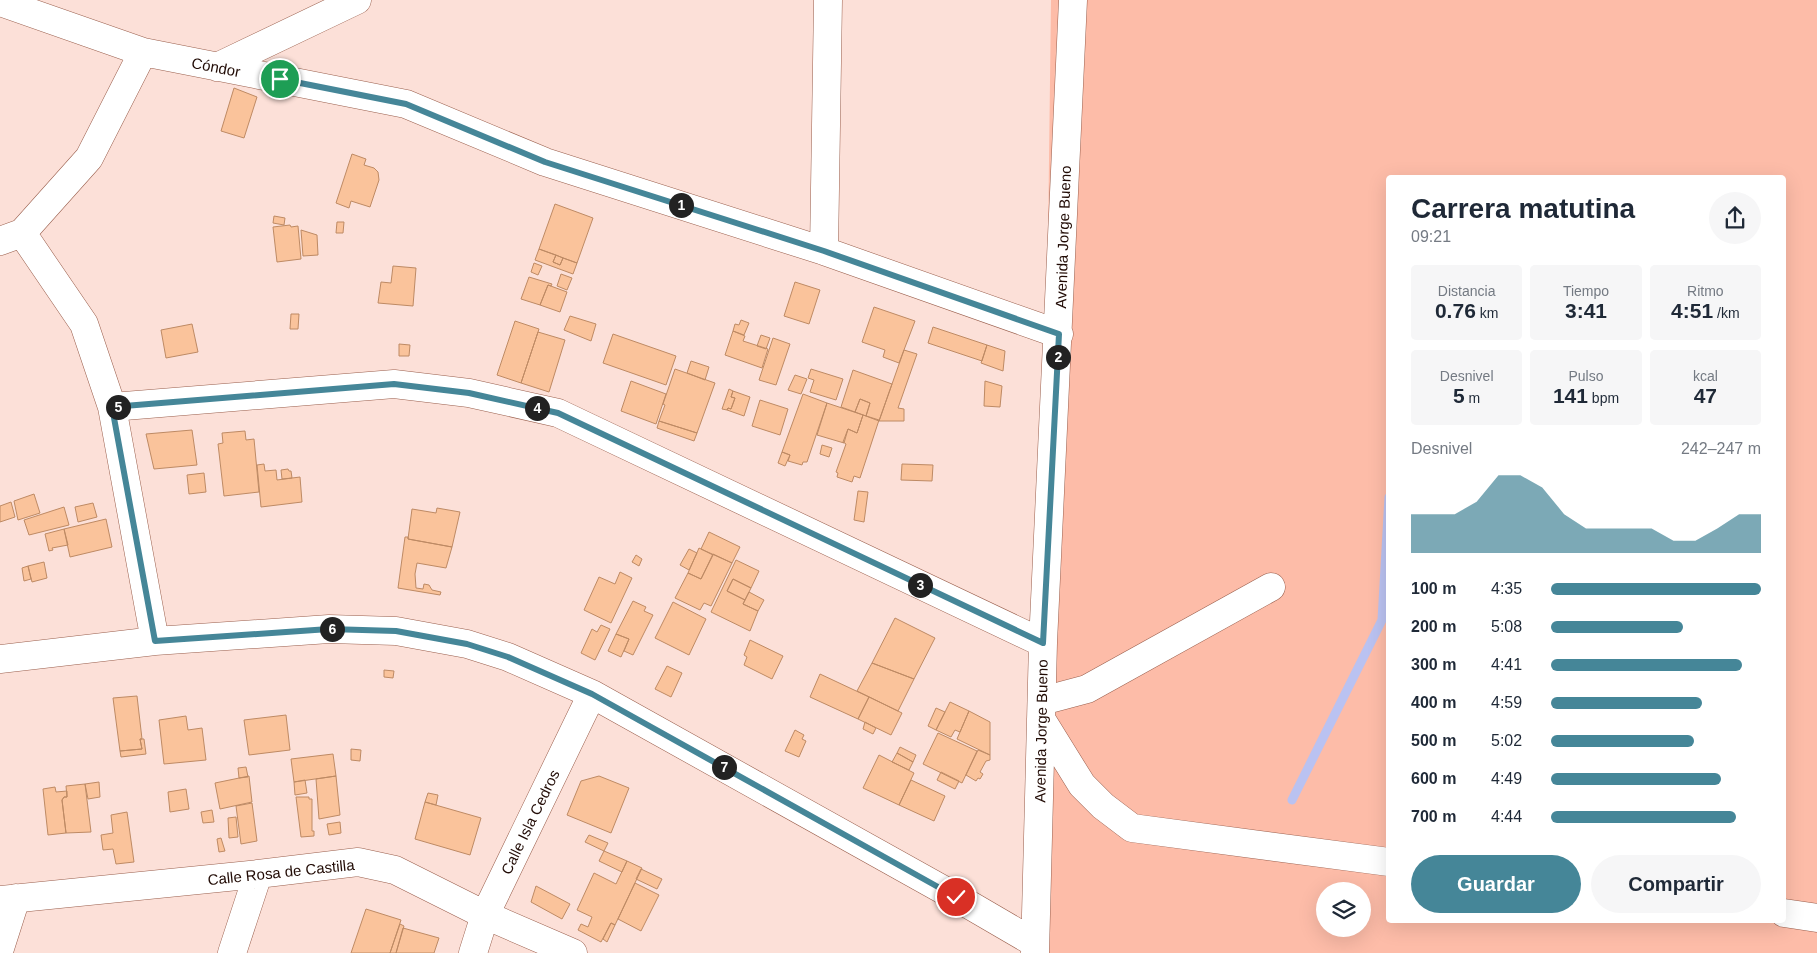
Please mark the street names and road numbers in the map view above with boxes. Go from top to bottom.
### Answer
street label: Cóndor [190,54,242,80]
street label: Avenida Jorge Bueno [1052,165,1074,309]
street label: Avenida Jorge Bueno [1031,659,1051,803]
street label: Calle Isla Cedros [497,767,563,877]
street label: Calle Rosa de Castilla [207,856,356,888]

